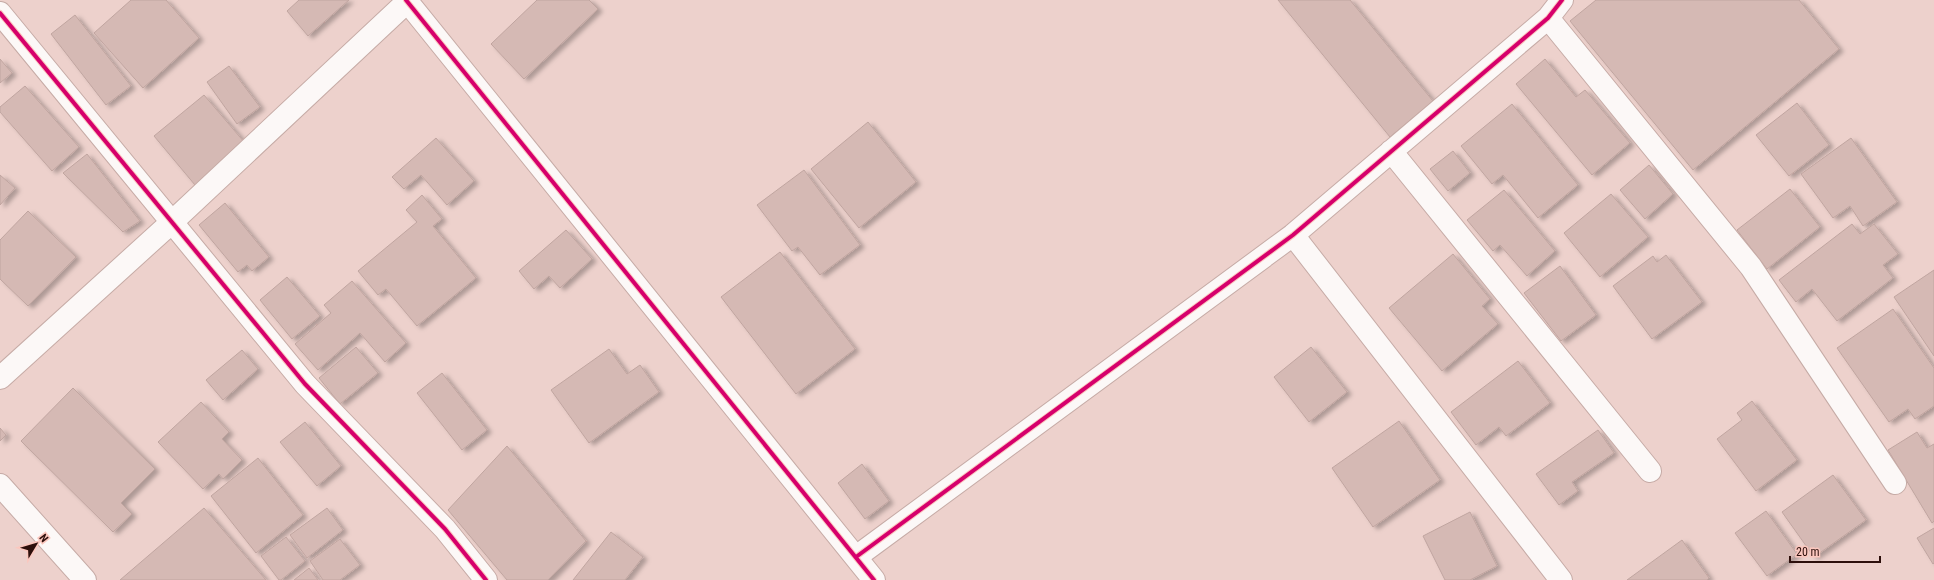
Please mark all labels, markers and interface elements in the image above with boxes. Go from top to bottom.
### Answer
north arrow [16,524,56,564]
text: N [36,531,51,545]
scale bar [1790,538,1880,564]
text: 20 m [1796,545,1820,559]

